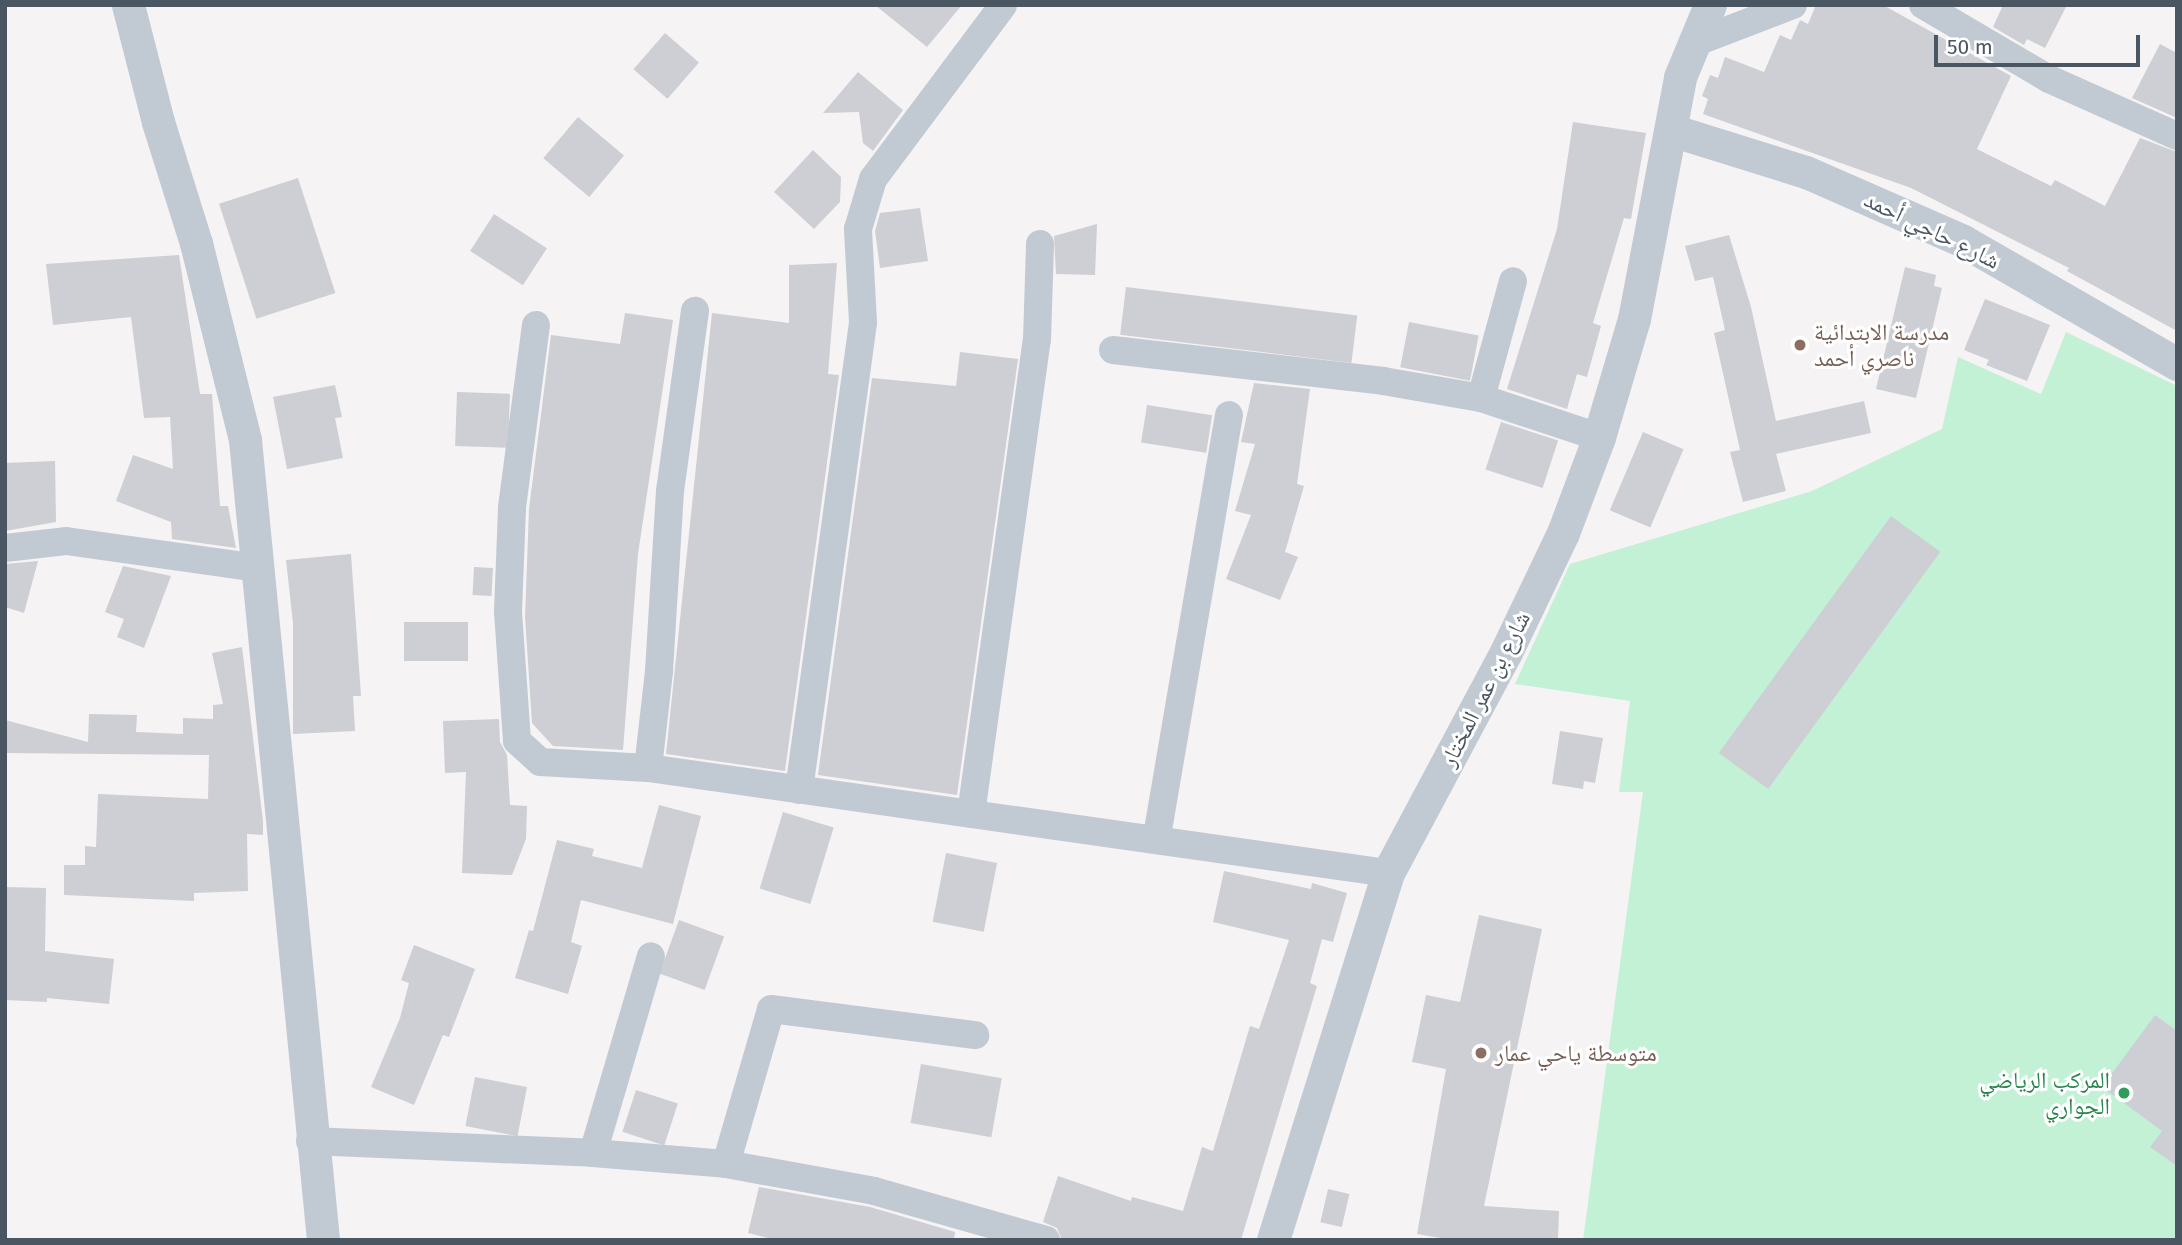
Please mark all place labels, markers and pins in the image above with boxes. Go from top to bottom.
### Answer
place label: مدرسة الابتدائية ناصري أحمد [1814,318,1949,372]
marker: مدرسة الابتدائية ناصري أحمد [1792,337,1808,353]
place label: متوسطة ياحي عمار [1495,1039,1657,1067]
marker: متوسطة ياحي عمار [1473,1045,1489,1061]
place label: المركب الرياضي الجواري [1979,1066,2110,1120]
marker: المركب الرياضي الجواري [2116,1085,2132,1101]

